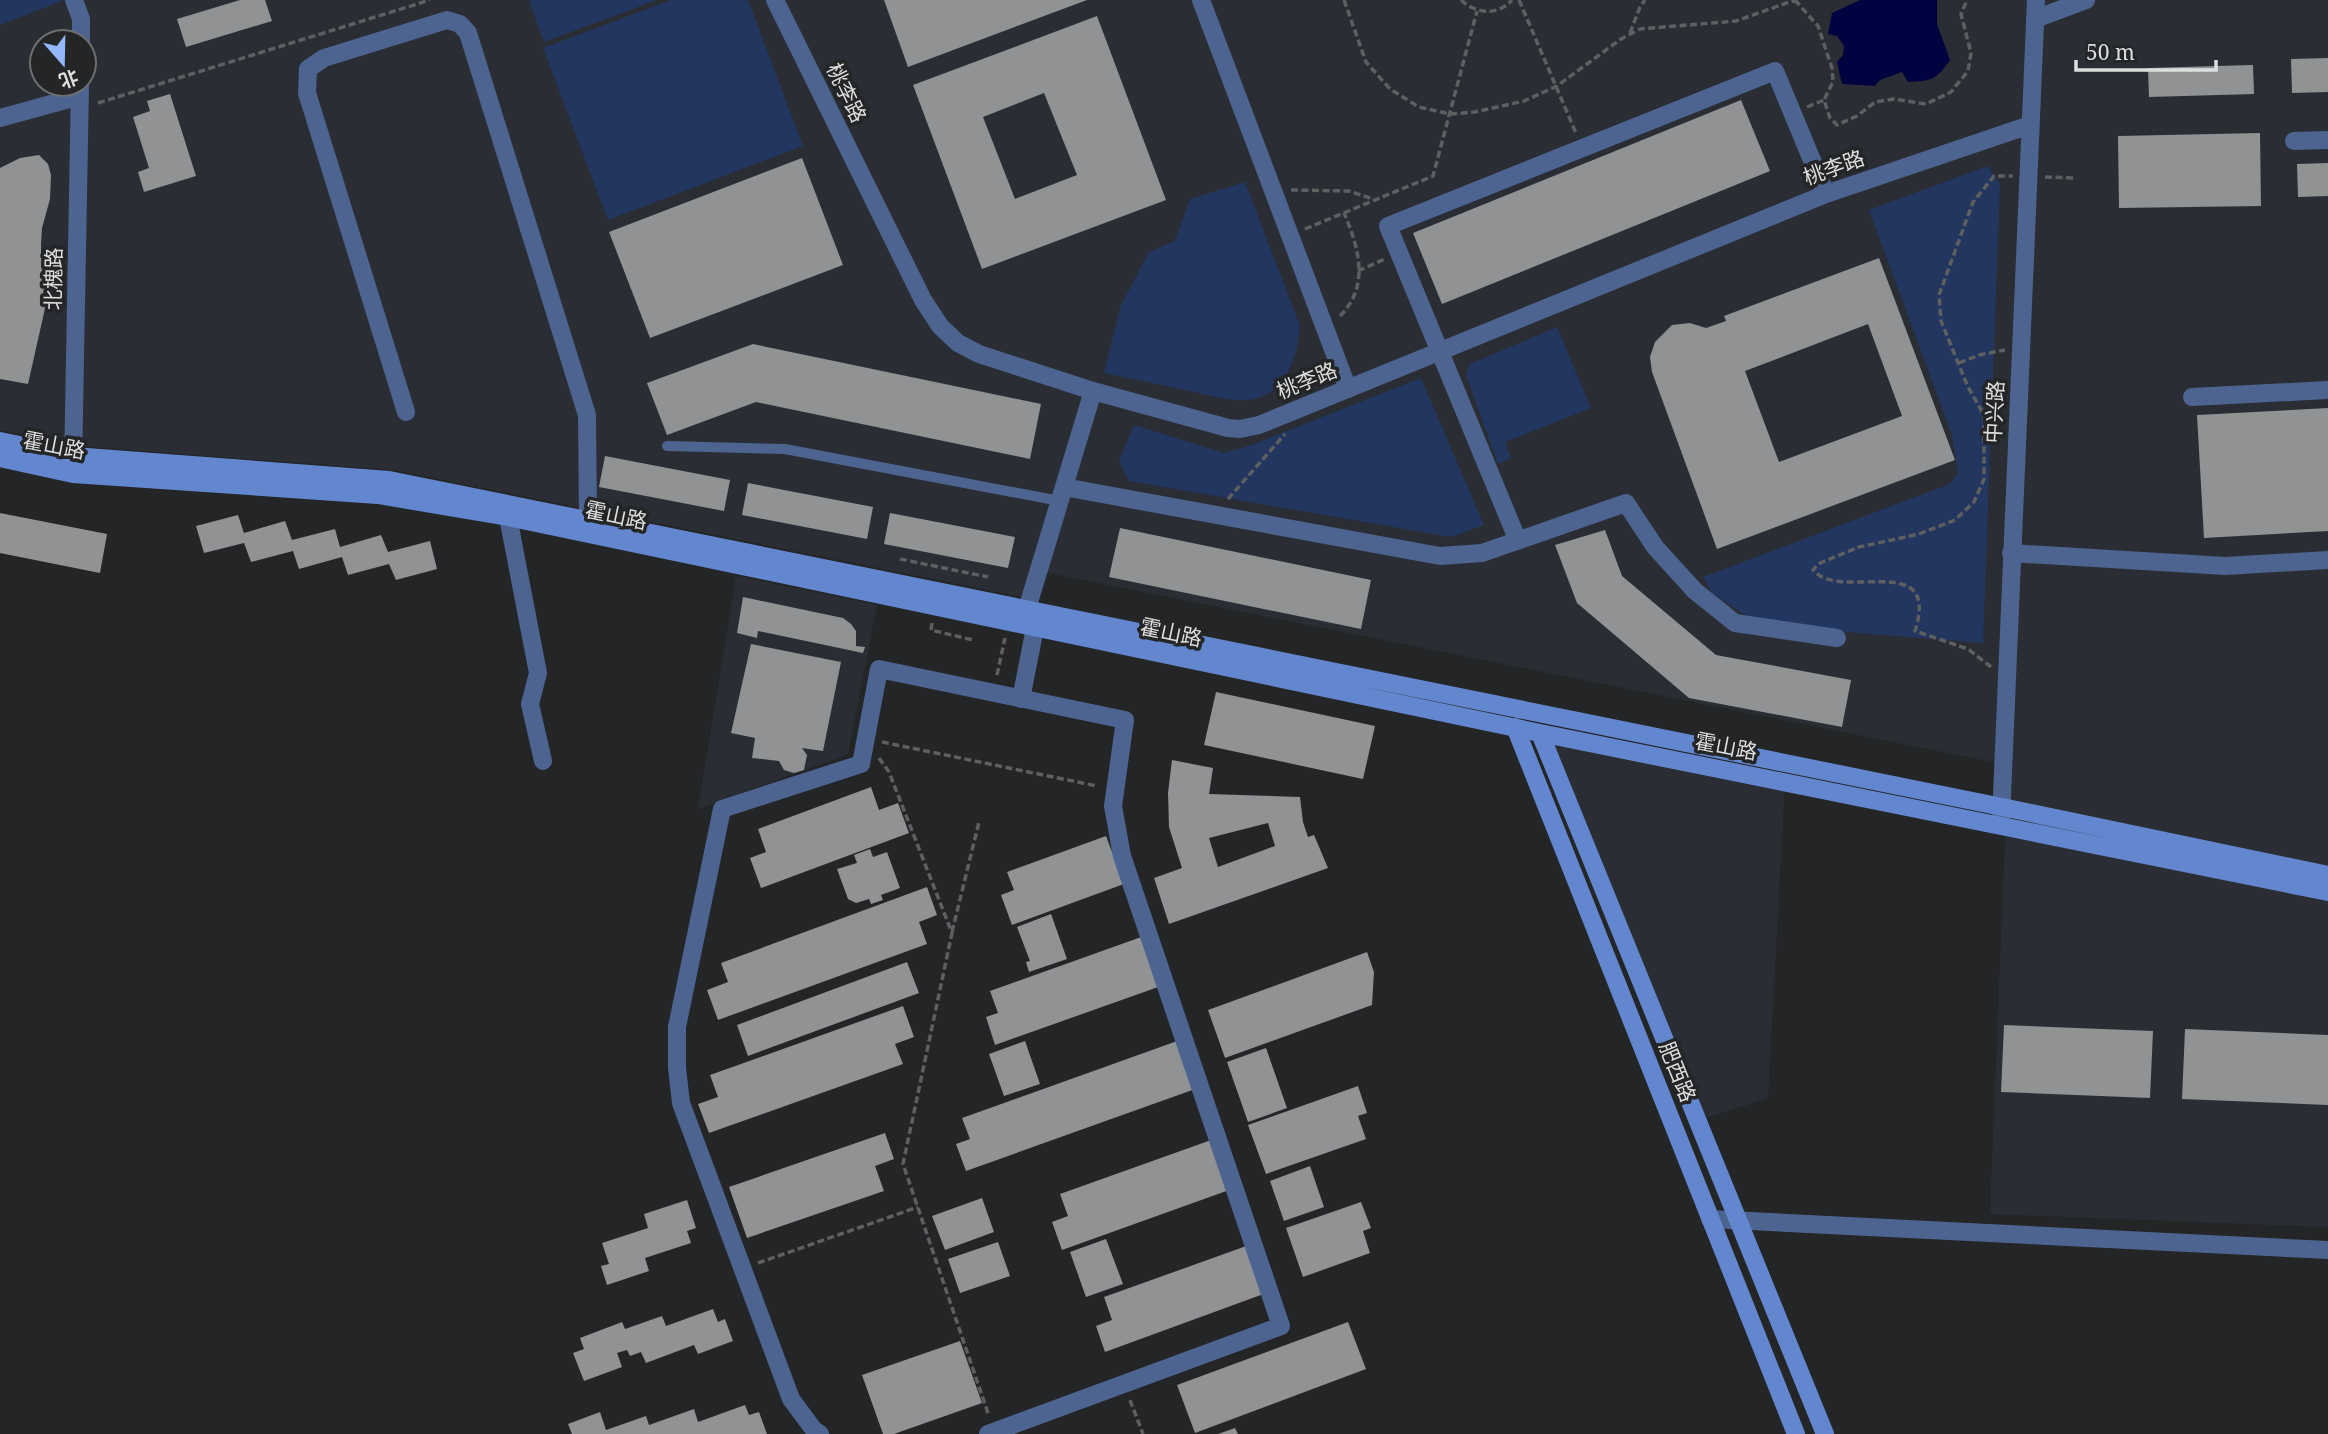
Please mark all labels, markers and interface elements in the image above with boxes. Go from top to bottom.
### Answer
north arrow [28,28,98,98]
scale bar [2076,28,2216,72]
text: 50 m [2086,38,2135,66]
street label: 桃李路 [821,58,873,127]
text: 北 [55,64,82,94]
street label: 桃李路 [1799,143,1868,191]
street label: 北槐路 [38,247,68,311]
street label: 桃李路 [1272,355,1341,405]
street label: 中兴路 [1978,380,2010,444]
street label: 霍山路 [21,425,88,465]
street label: 霍山路 [582,495,650,535]
street label: 霍山路 [1137,612,1205,652]
street label: 霍山路 [1693,726,1760,766]
street label: 肥西路 [1653,1037,1703,1106]

